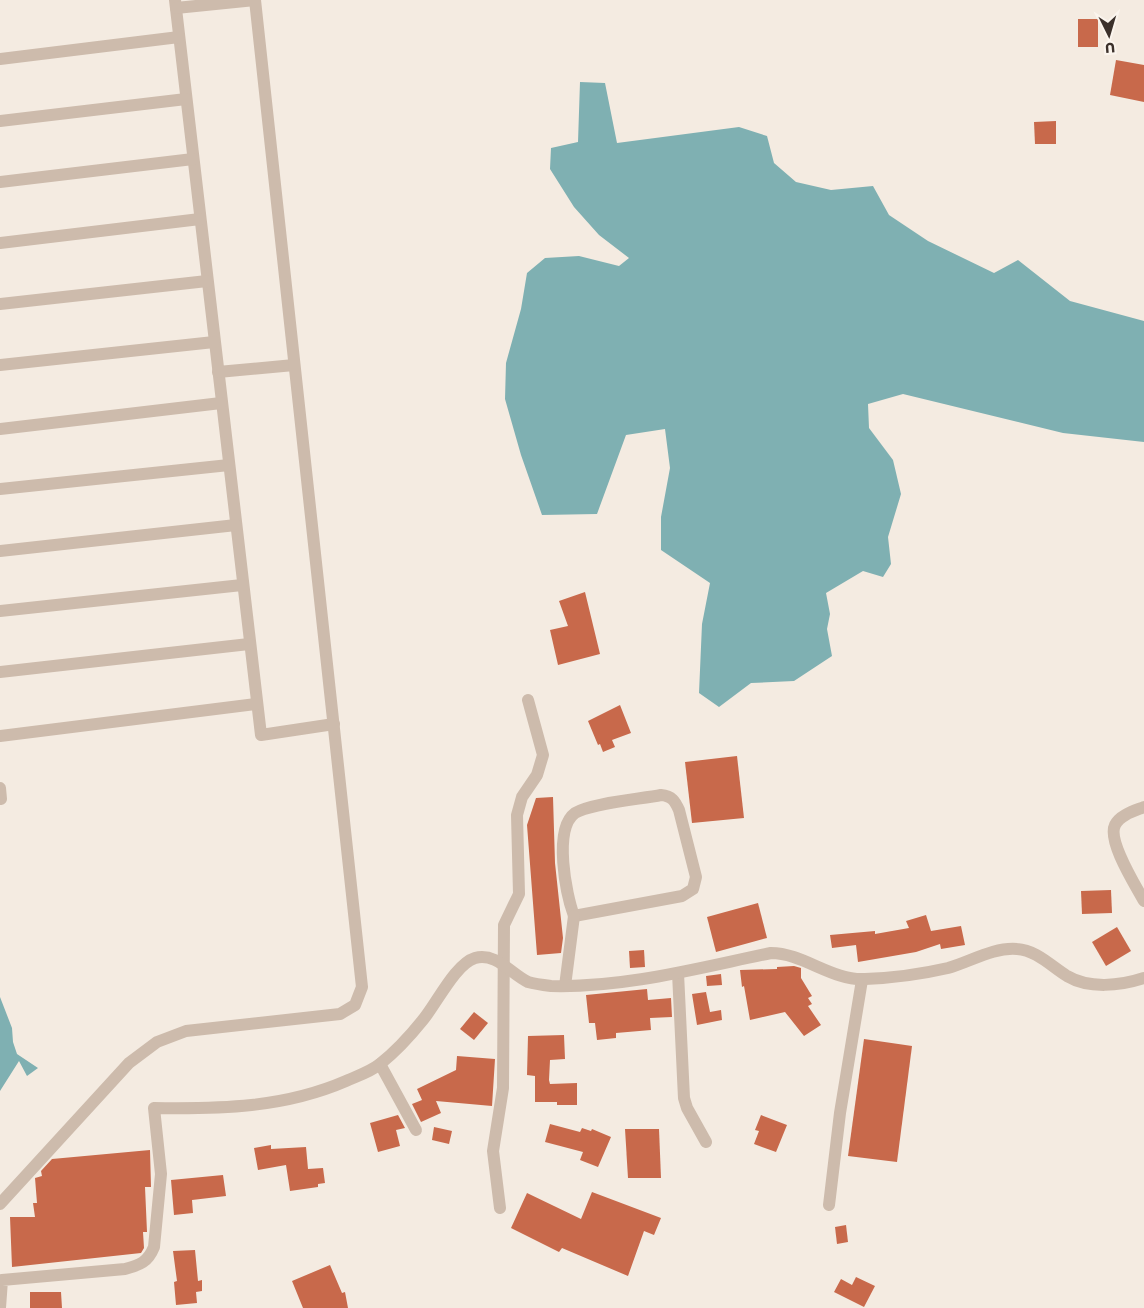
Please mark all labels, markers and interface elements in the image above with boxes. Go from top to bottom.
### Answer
north arrow [1084,10,1134,60]
text: U [1104,38,1116,58]

